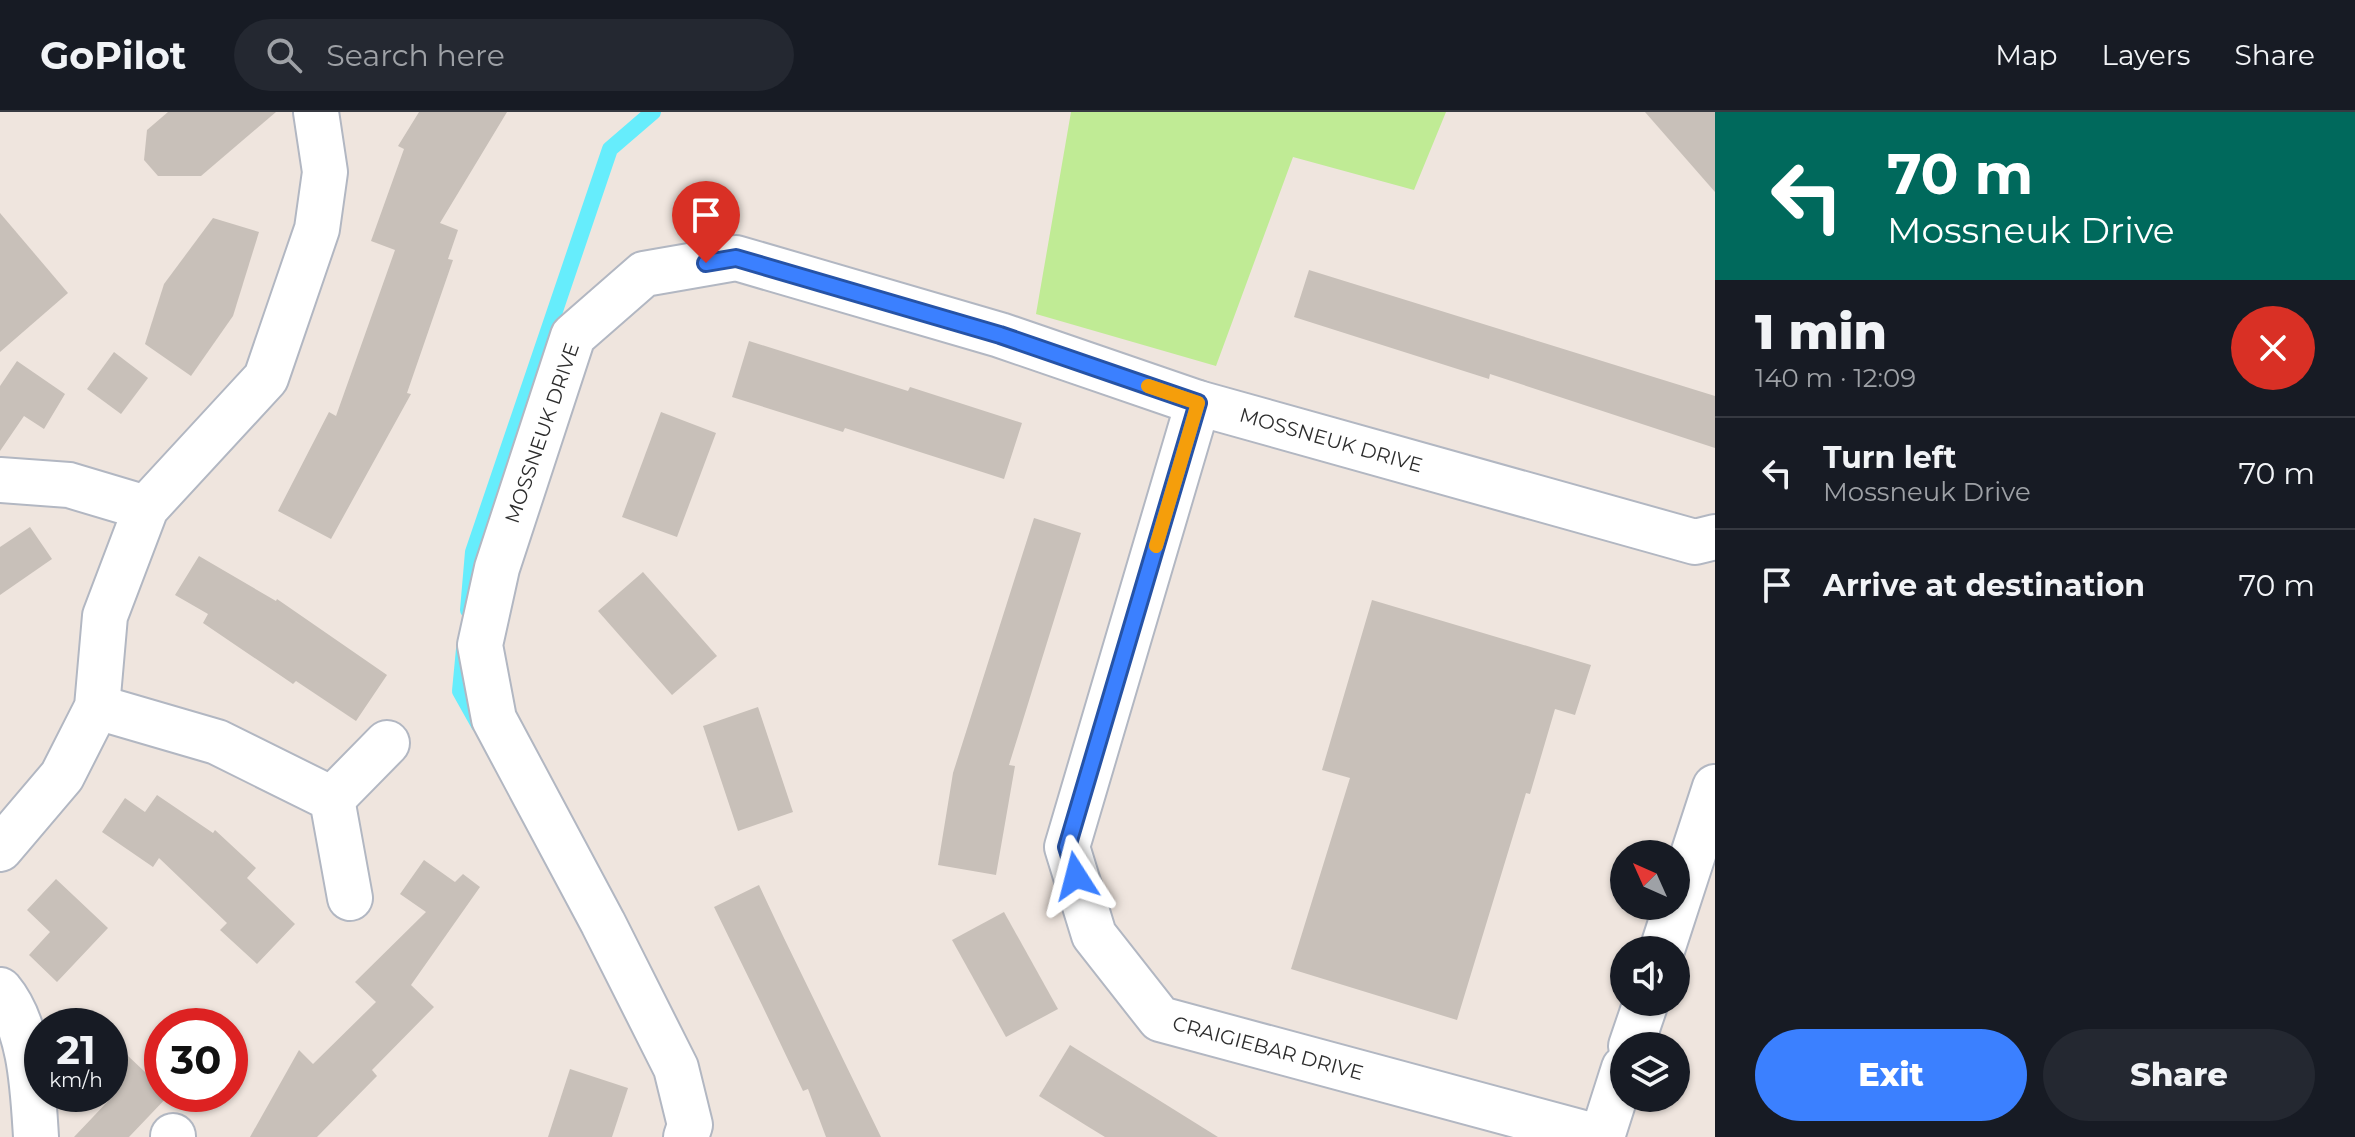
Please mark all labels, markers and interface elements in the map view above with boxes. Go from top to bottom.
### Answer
search box [234,19,794,91]
text: GoPilot [40,32,186,79]
icon: search [262,33,306,77]
text: Search here [326,37,505,74]
text: Map [1995,38,2058,72]
text: Layers [2102,38,2191,72]
text: Share [2235,38,2315,72]
text: 70 m [1887,140,2033,208]
icon: left [1755,144,1859,248]
pin [672,181,740,263]
icon: arrive [684,193,728,237]
text: Mossneuk Drive [1887,208,2175,252]
text: 1 min [1755,303,1887,361]
button: close [2231,306,2315,390]
street label: MOSSNEUK DRIVE [500,340,584,526]
text: 140 m · 12:09 [1755,362,1916,394]
street label: MOSSNEUK DRIVE [1237,402,1425,478]
text: Turn left [1823,439,1956,476]
icon: left [1755,451,1799,495]
text: 70 m [2238,455,2315,492]
text: Mossneuk Drive [1823,476,2031,508]
icon: arrive [1755,563,1799,607]
text: Arrive at destination [1823,567,2145,604]
text: 70 m [2238,567,2315,604]
position arrow [1034,834,1118,918]
north arrow [1610,840,1690,920]
map controls [1610,840,1690,1112]
button: sound [1610,936,1690,1016]
speed limit sign: 30 [144,1008,248,1112]
street label: CRAIGIEBAR DRIVE [1170,1011,1366,1085]
text: 21 [56,1025,96,1074]
button: Exit [1755,1029,2027,1121]
button: Share [2043,1029,2315,1121]
button: layers [1610,1032,1690,1112]
text: km/h [49,1068,103,1092]

